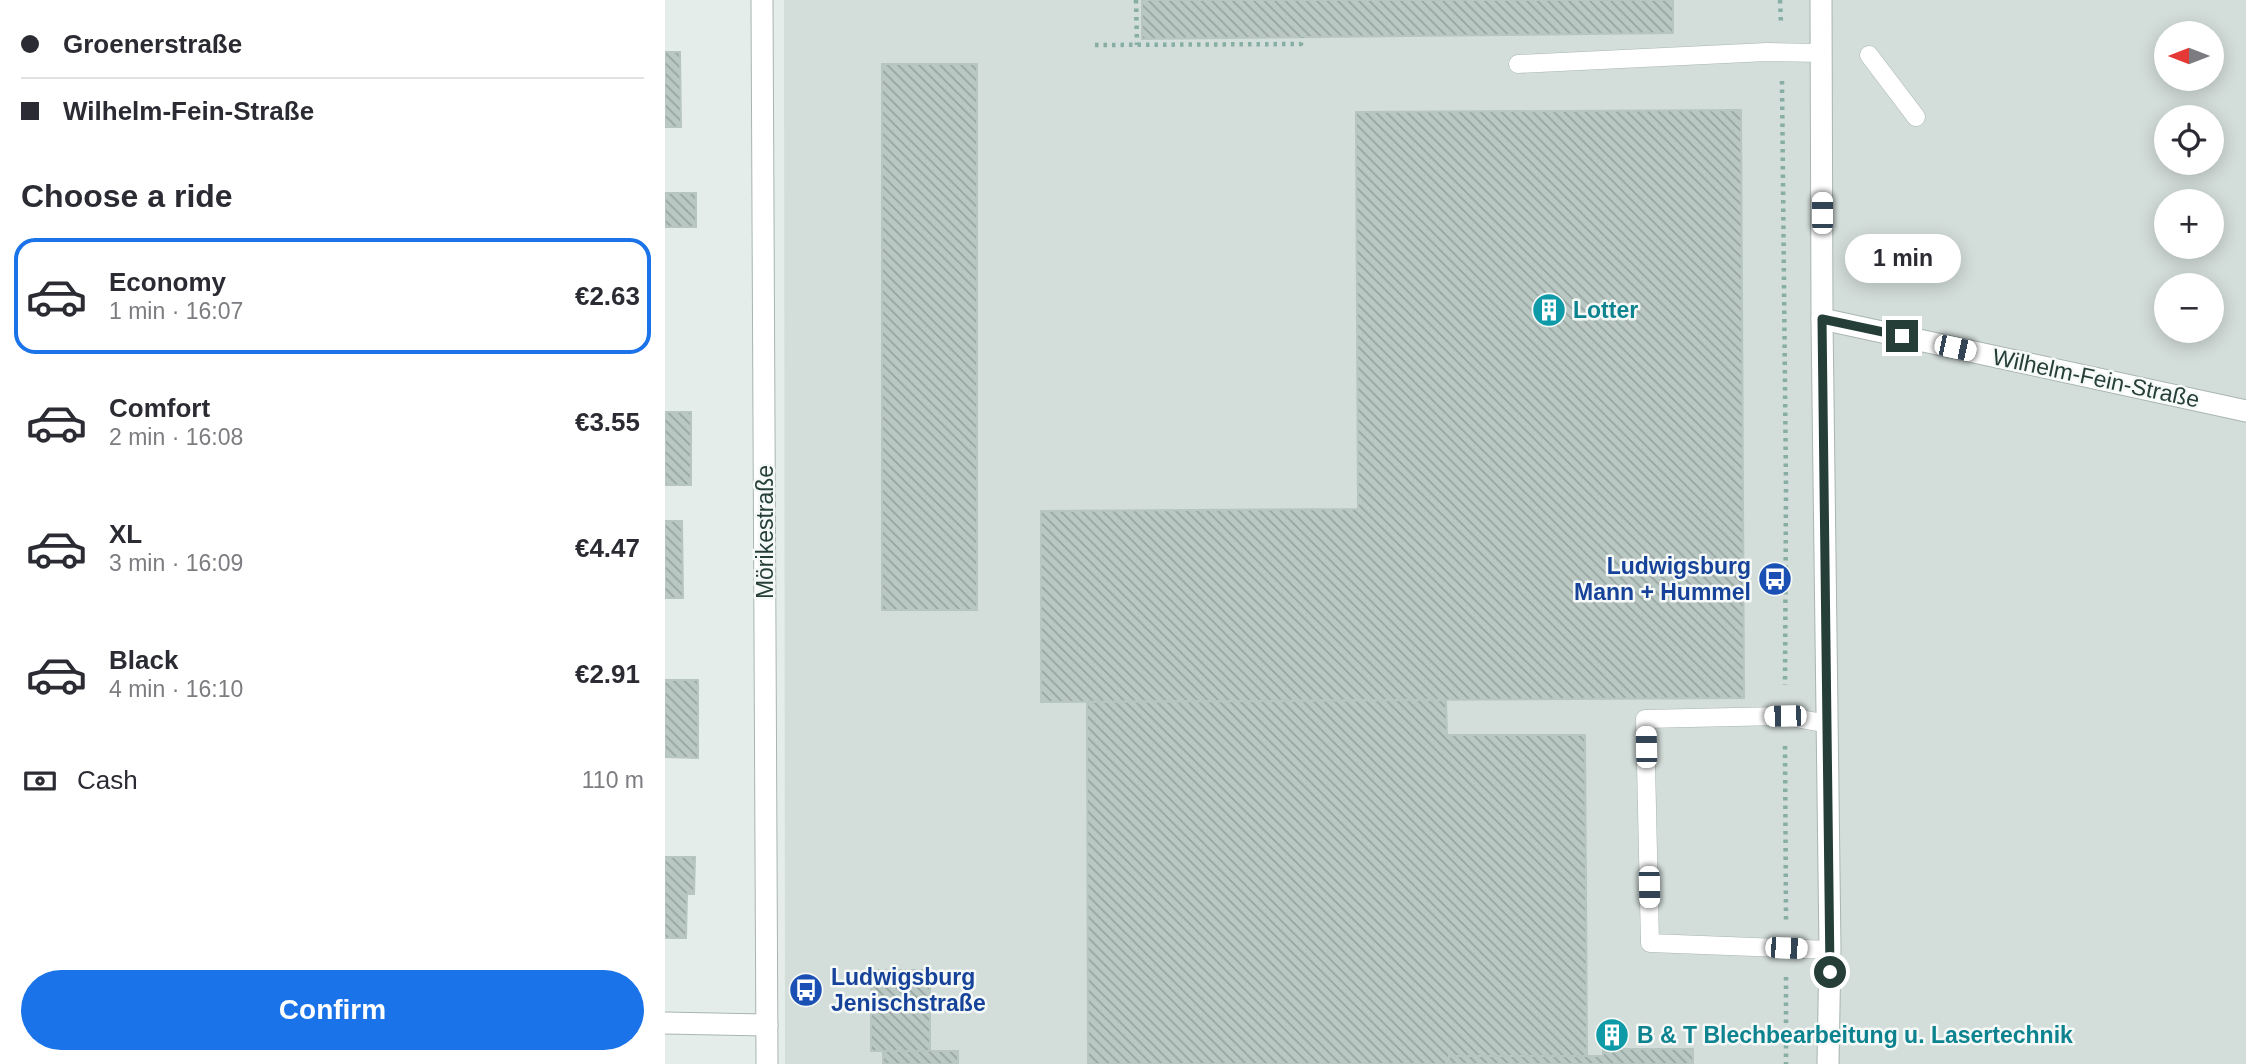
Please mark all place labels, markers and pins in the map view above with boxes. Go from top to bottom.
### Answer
building icon: Lotter [1530,291,1568,329]
place label: Lotter [1573,297,1638,323]
place label: Ludwigsburg Mann + Hummel [1574,553,1751,605]
bus stop icon: Ludwigsburg Mann + Hummel [1756,560,1794,598]
place label: Ludwigsburg Jenischstraße [831,964,986,1016]
bus stop icon: Ludwigsburg Jenischstraße [787,971,825,1009]
building icon: B & T Blechbearbeitung u. Lasertechnik [1593,1016,1631,1054]
place label: B & T Blechbearbeitung u. Lasertechnik [1637,1022,2073,1048]

